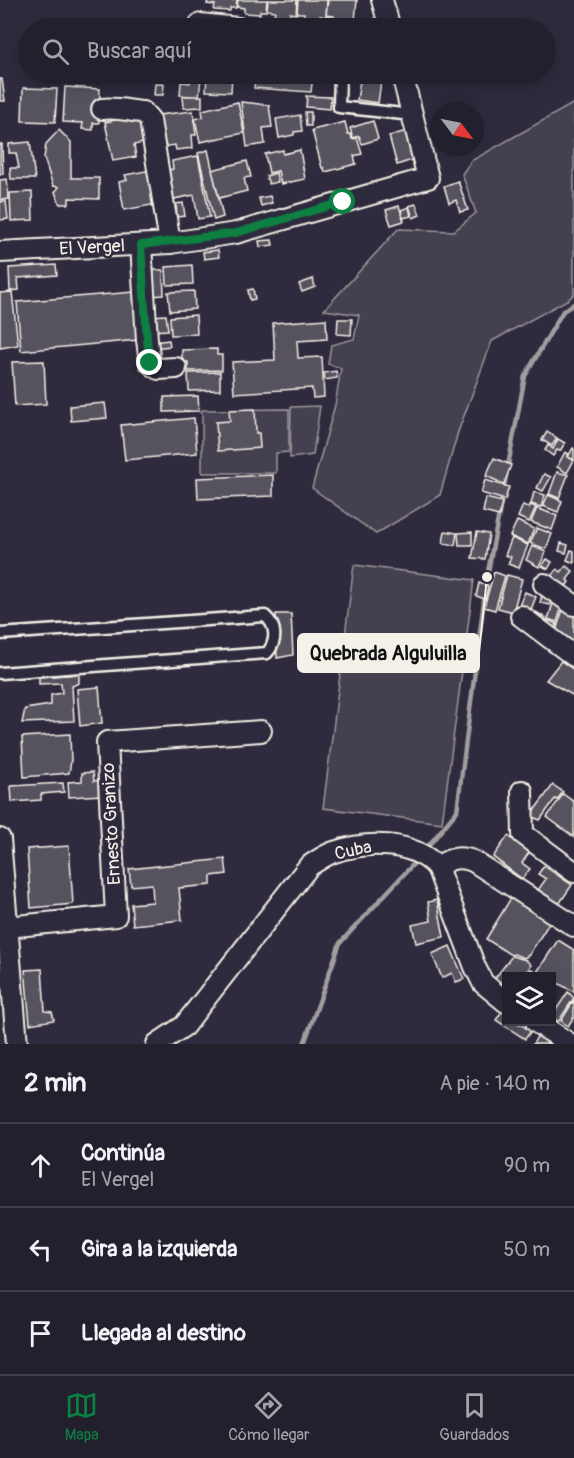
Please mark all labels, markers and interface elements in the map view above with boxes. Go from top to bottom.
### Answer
search box [18,18,556,84]
icon: search [39,35,72,68]
text: Buscar aquí [87,37,192,65]
north arrow [430,102,484,156]
route start [329,188,355,214]
street label: El Vergel [59,234,126,261]
route end [136,349,162,375]
callout: Quebrada Alguluilla [298,634,479,672]
text: Quebrada Alguluilla [310,641,466,666]
street label: Ernesto Granizo [97,762,126,886]
street label: Cuba [332,835,374,866]
map controls [502,972,556,1026]
button: layers [502,972,556,1026]
text: 2 min [24,1067,86,1099]
text: A pie · 140 m [440,1071,550,1096]
text: Continúa [81,1139,165,1167]
icon: ahead [24,1149,57,1182]
text: 90 m [504,1153,550,1178]
text: El Vergel [81,1167,154,1192]
icon: left [24,1233,57,1266]
text: Gira a la izquierda [81,1235,238,1263]
text: 50 m [503,1237,550,1262]
icon: arrive [24,1317,57,1350]
text: Llegada al destino [81,1319,246,1347]
tab: Mapa [65,1389,99,1445]
tab: Cómo llegar [228,1389,310,1445]
tab: Guardados [439,1389,509,1445]

